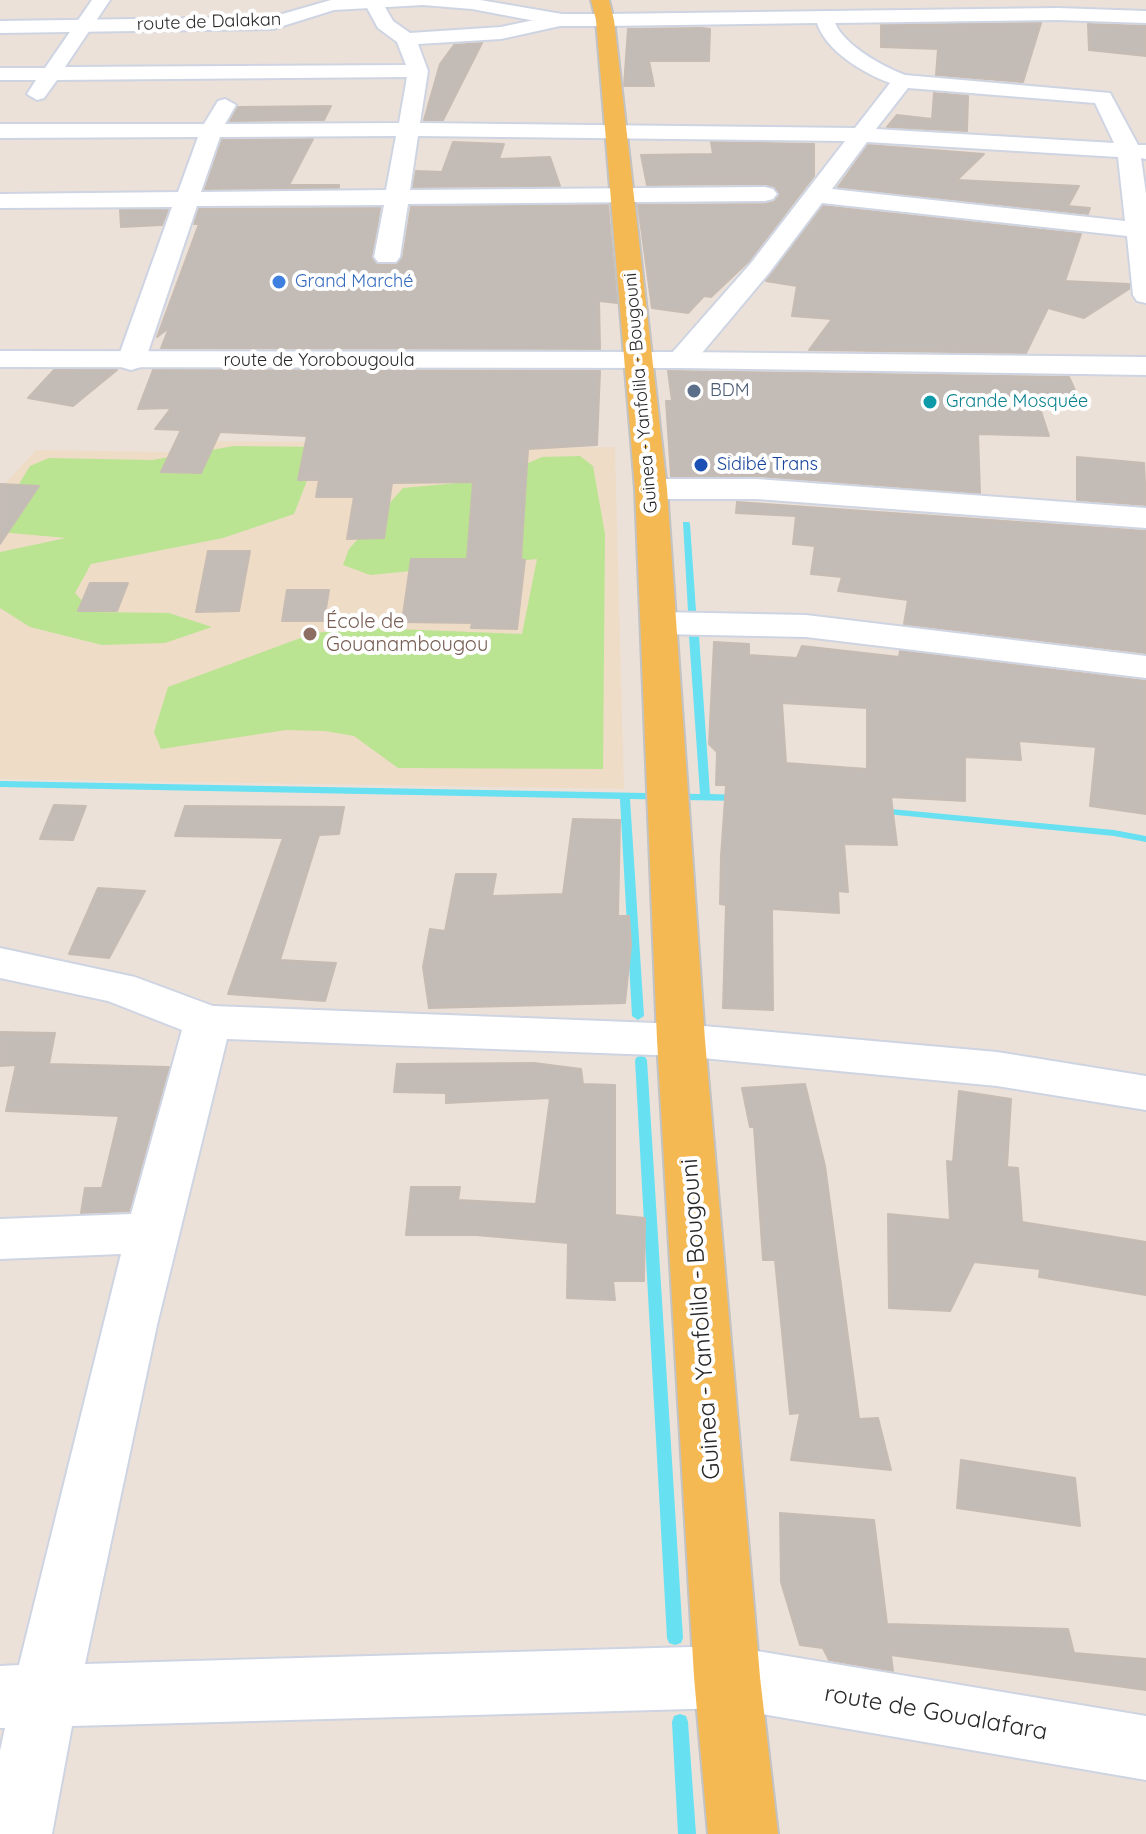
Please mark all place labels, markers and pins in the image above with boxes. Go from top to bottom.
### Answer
place label: Grand Marché [295,271,413,293]
marker: Grand Marché [270,273,288,291]
place label: BDM [710,380,750,402]
marker: BDM [685,382,703,400]
place label: Grande Mosquée [946,391,1088,413]
marker: Grande Mosquée [921,393,939,411]
place label: Sidibé Trans [717,454,818,476]
marker: Sidibé Trans [692,456,710,474]
place label: École de Gouanambougou [326,610,488,657]
marker: École de Gouanambougou [301,625,319,643]

